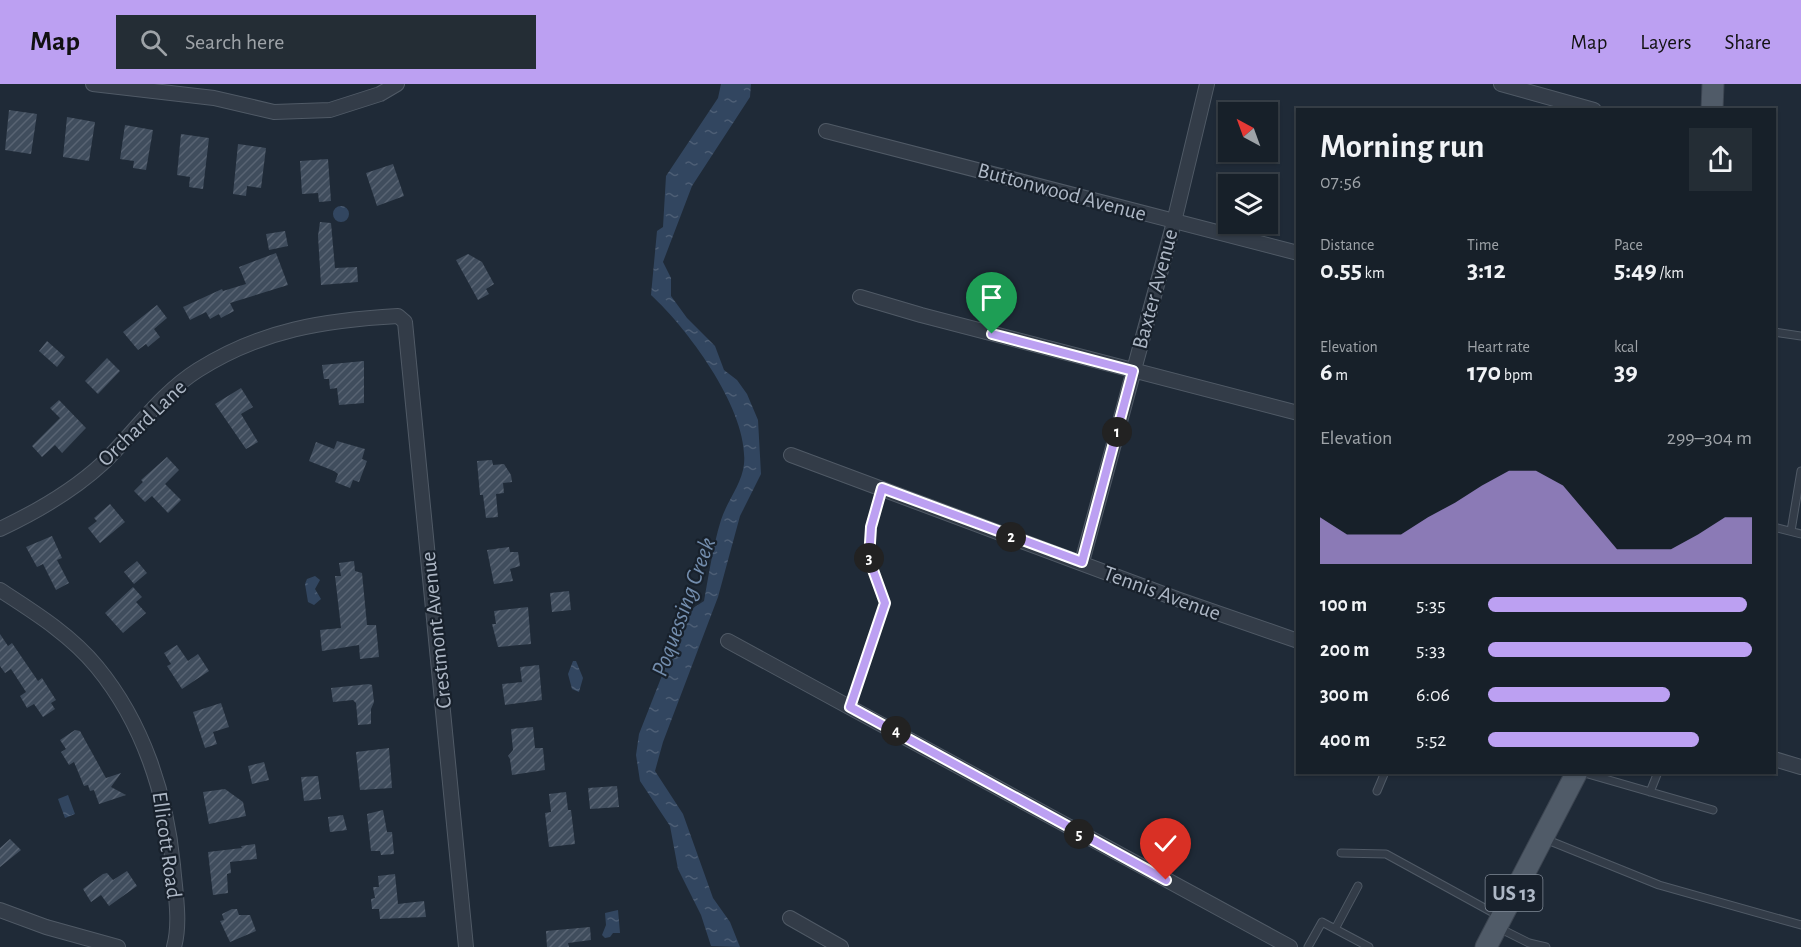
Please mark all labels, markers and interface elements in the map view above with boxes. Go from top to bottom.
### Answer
search box [116,15,536,69]
icon: search [137,26,170,59]
text: Map [30,28,80,56]
text: Search here [185,31,284,53]
text: Map [1571,32,1607,53]
text: Layers [1640,32,1691,53]
text: Share [1724,32,1771,53]
north arrow [1218,102,1278,162]
map controls [1218,102,1278,234]
button: share [1689,128,1752,191]
text: Morning run [1320,131,1484,164]
street label: Buttonwood Avenue [975,159,1149,225]
text: 07:56 [1320,172,1361,192]
button: layers [1218,174,1278,234]
street label: Baxter Avenue [1128,227,1182,351]
text: Distance [1320,237,1374,253]
text: Time [1467,237,1499,253]
text: Pace [1614,237,1643,253]
text: 0.55 [1320,257,1362,283]
text: 3:12 [1467,257,1506,283]
text: 5:49 [1614,257,1657,283]
text: km [1362,265,1385,281]
text: /km [1657,265,1684,281]
pin [966,272,1017,334]
icon: arrive [975,281,1008,314]
text: Elevation [1320,339,1378,355]
text: Heart rate [1467,339,1530,355]
text: kcal [1614,339,1638,355]
text: 6 [1320,359,1333,385]
text: 170 [1467,359,1501,385]
text: 39 [1614,359,1638,385]
text: m [1333,367,1348,383]
text: bpm [1501,367,1533,383]
street label: Orchard Lane [93,376,191,470]
pin: 1 [1102,417,1132,447]
text: 1 [1114,424,1120,440]
text: Elevation [1320,428,1392,448]
text: 299–304 m [1667,428,1752,448]
pin: 2 [996,522,1026,552]
text: 2 [1007,529,1015,545]
water label: Poquessing Creek [648,534,720,680]
pin: 3 [854,543,884,573]
street label: Crestmont Avenue [417,550,455,710]
text: 3 [866,550,872,566]
street label: Tennis Avenue [1100,562,1224,624]
text: 100 m [1320,595,1367,615]
text: 5:35 [1416,595,1446,615]
text: 200 m [1320,640,1369,660]
text: 5:33 [1416,640,1445,660]
text: 300 m [1320,685,1369,705]
text: 6:06 [1416,685,1450,705]
pin: 4 [881,716,911,746]
text: 4 [892,723,900,739]
text: 400 m [1320,730,1370,750]
text: 5:52 [1416,730,1446,750]
street label: Ellicott Road [149,790,185,900]
pin [1140,818,1191,880]
pin: 5 [1064,819,1094,849]
text: 5 [1076,826,1082,842]
icon: check [1149,827,1182,860]
road number: US 13 [1486,875,1543,911]

